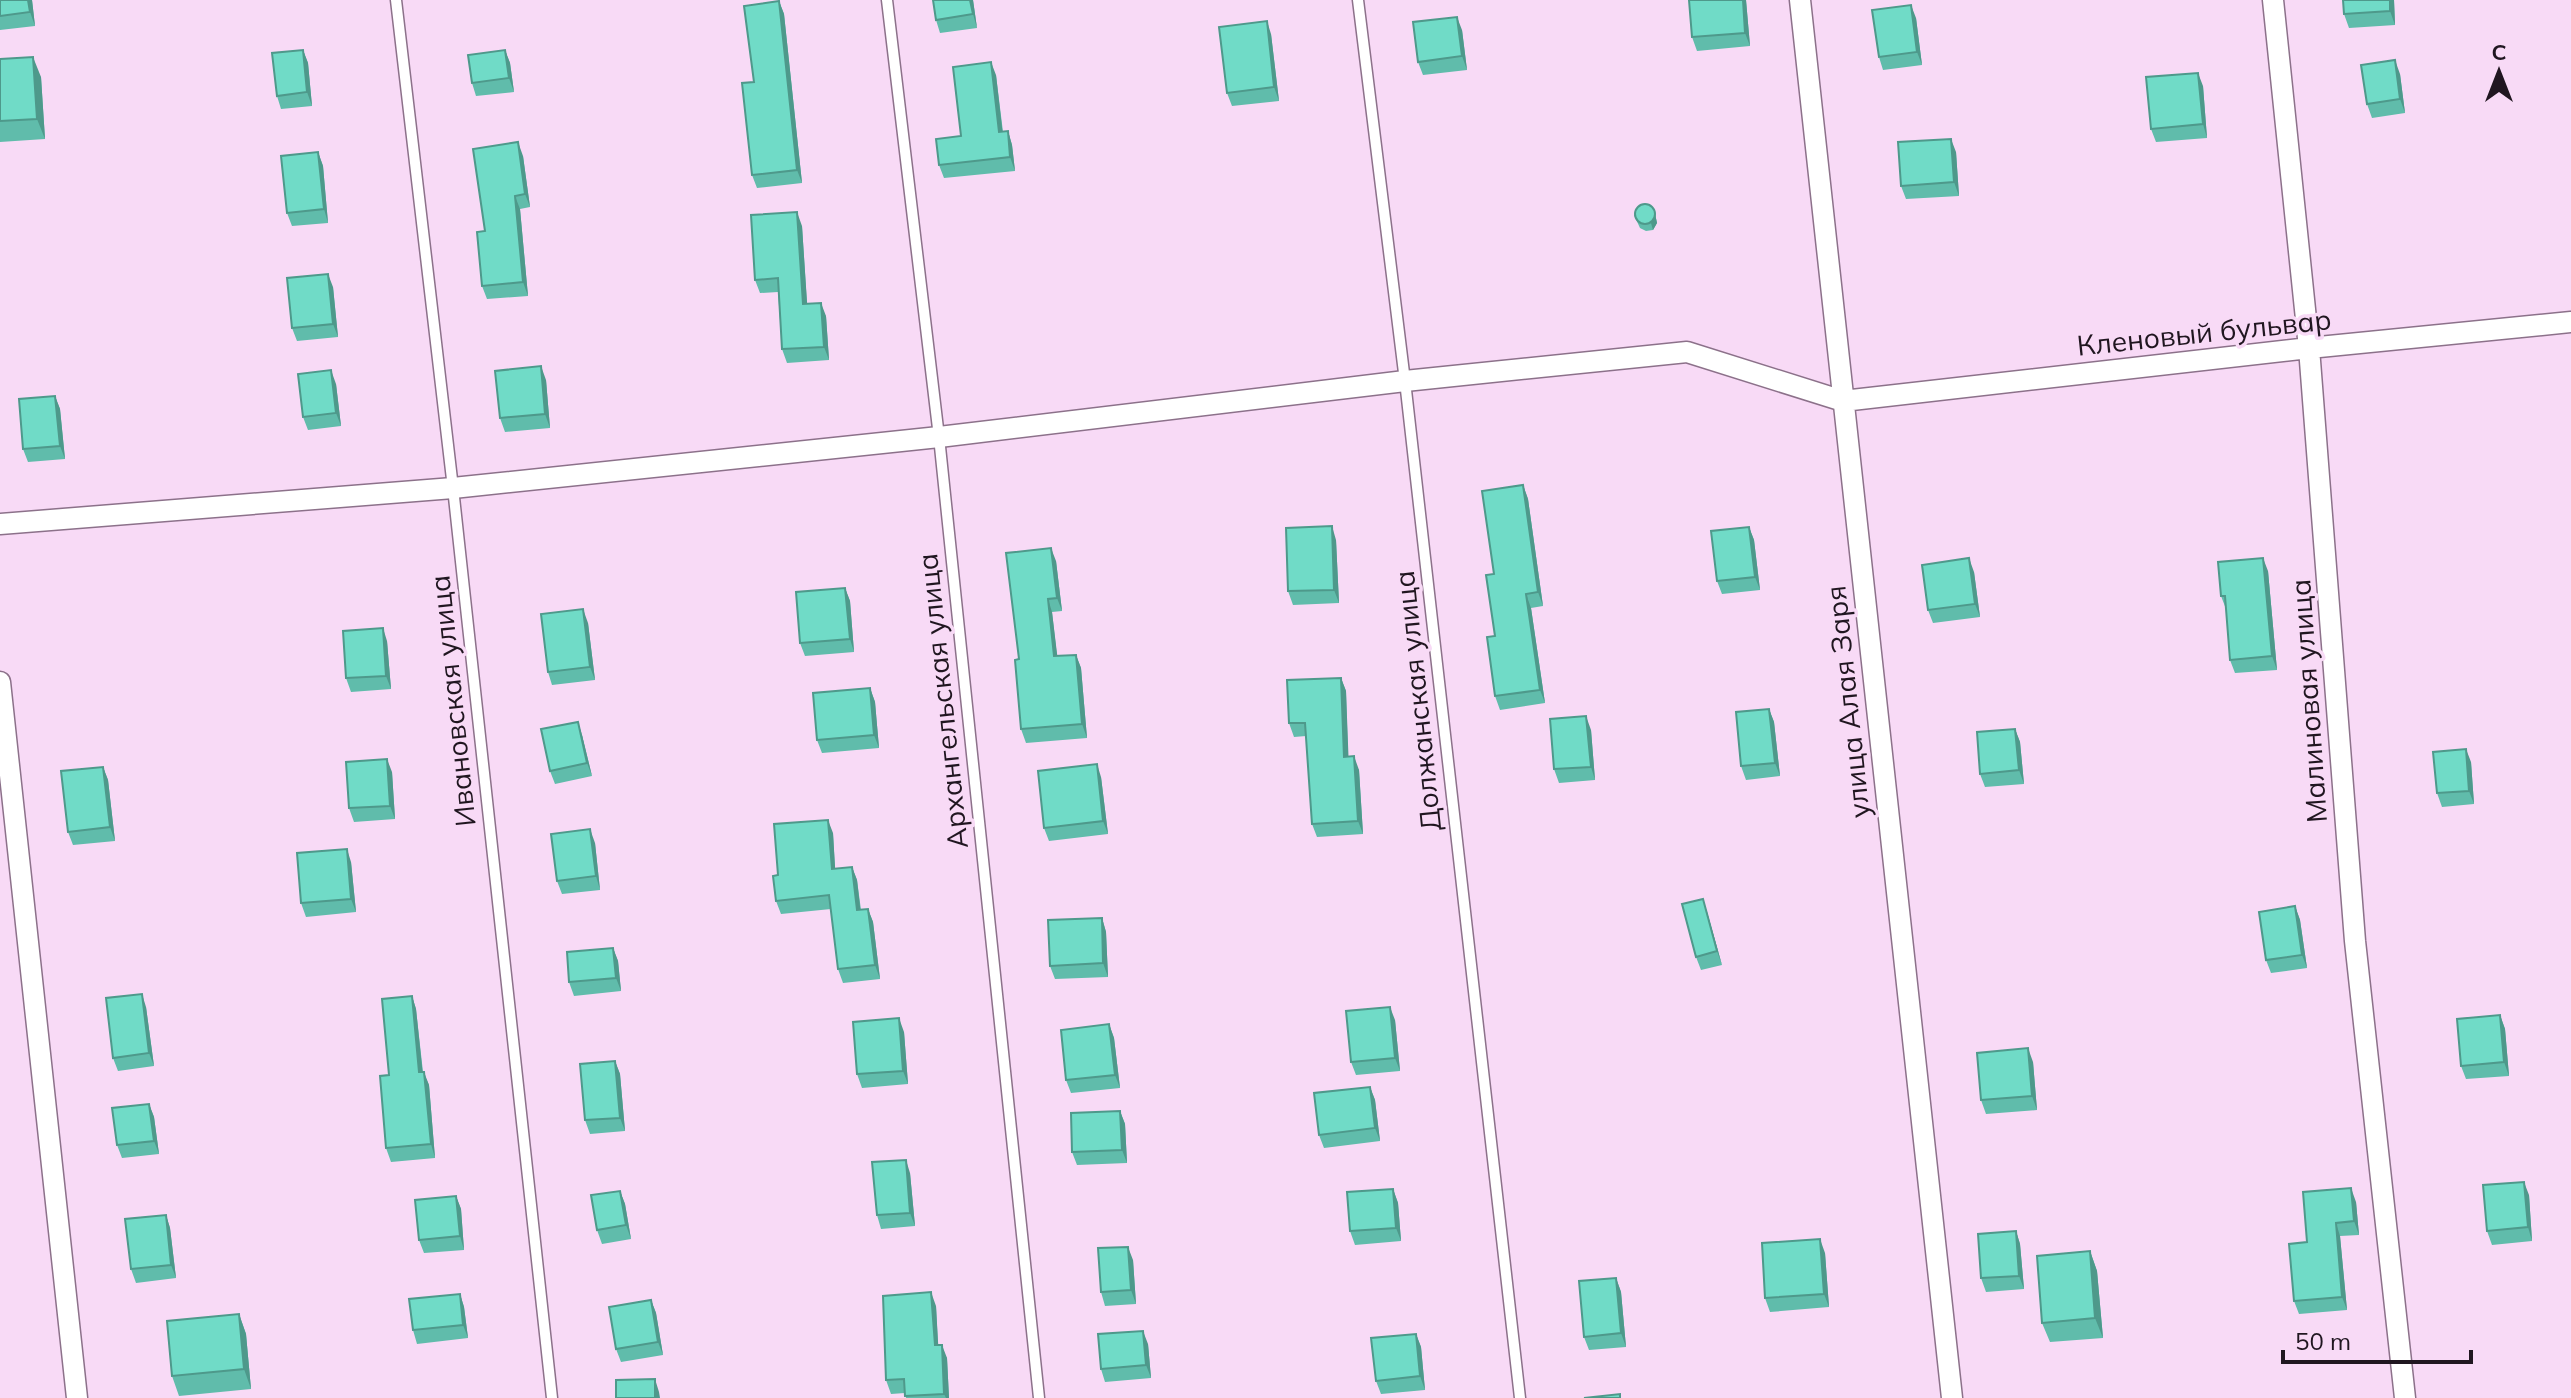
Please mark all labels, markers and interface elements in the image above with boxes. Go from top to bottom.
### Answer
north arrow [2459,32,2539,112]
text: С [2491,38,2507,66]
street label: Кленовый бульвар [2075,301,2333,363]
street label: Архангельская улица [909,552,975,850]
street label: Должанская улица [1386,569,1448,833]
street label: Ивановская улица [421,573,483,829]
street label: Малиновая улица [2282,578,2334,824]
street label: улица Алая Заря [1817,584,1877,820]
scale bar [2283,1314,2471,1364]
text: 50 m [2295,1326,2351,1356]

